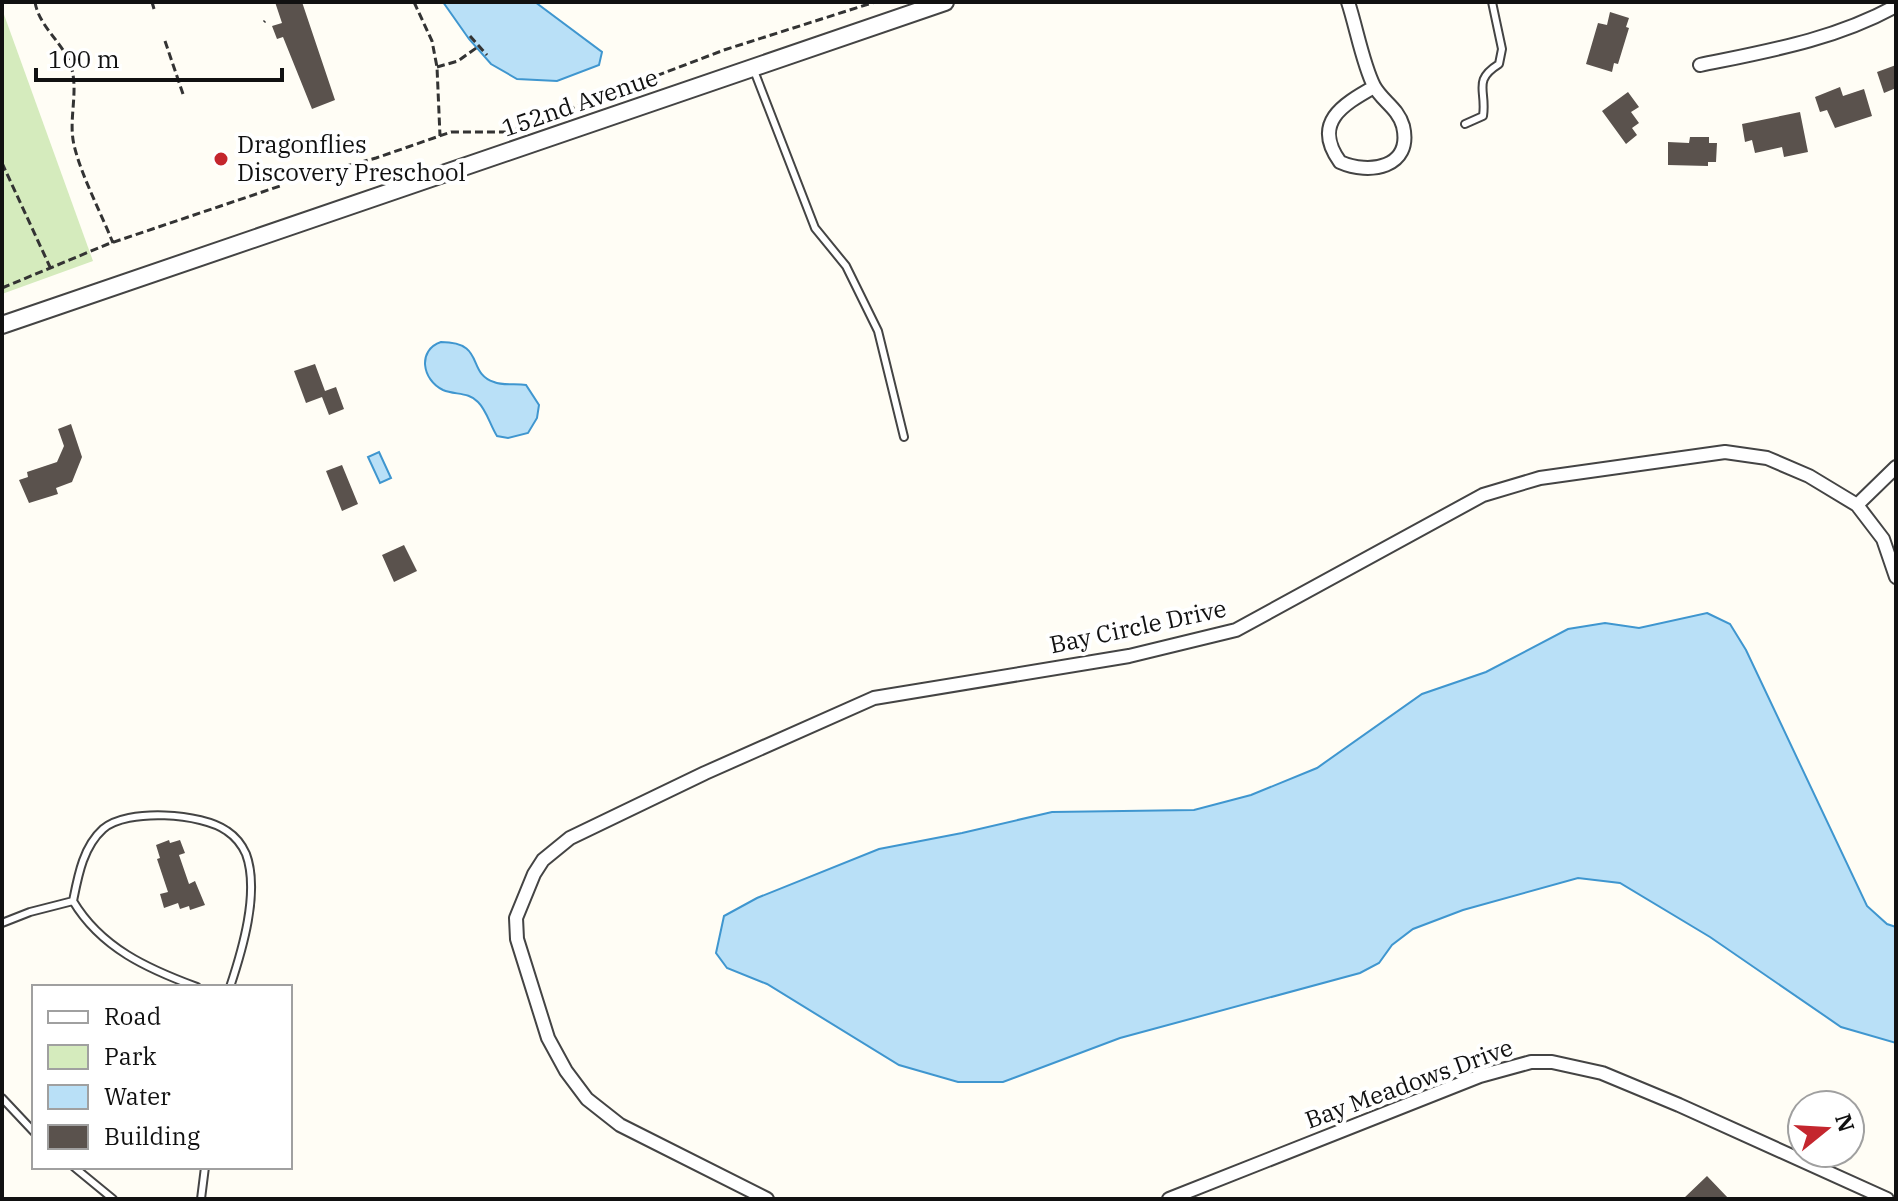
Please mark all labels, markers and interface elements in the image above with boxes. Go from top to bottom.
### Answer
scale bar [36,32,282,82]
text: 100 m [48,43,120,75]
street label: 152nd Avenue [497,60,662,144]
place label: Dragonflies Discovery Preschool [237,128,466,188]
marker: Dragonflies Discovery Preschool [212,150,230,168]
street label: Bay Circle Drive [1047,592,1229,660]
legend [32,985,292,1169]
text: Road [104,1000,161,1032]
street label: Bay Meadows Drive [1300,1031,1517,1136]
text: Park [104,1040,156,1072]
text: Water [104,1080,171,1112]
north arrow [1786,1089,1866,1169]
text: N [1829,1110,1862,1135]
text: Building [104,1120,200,1152]

